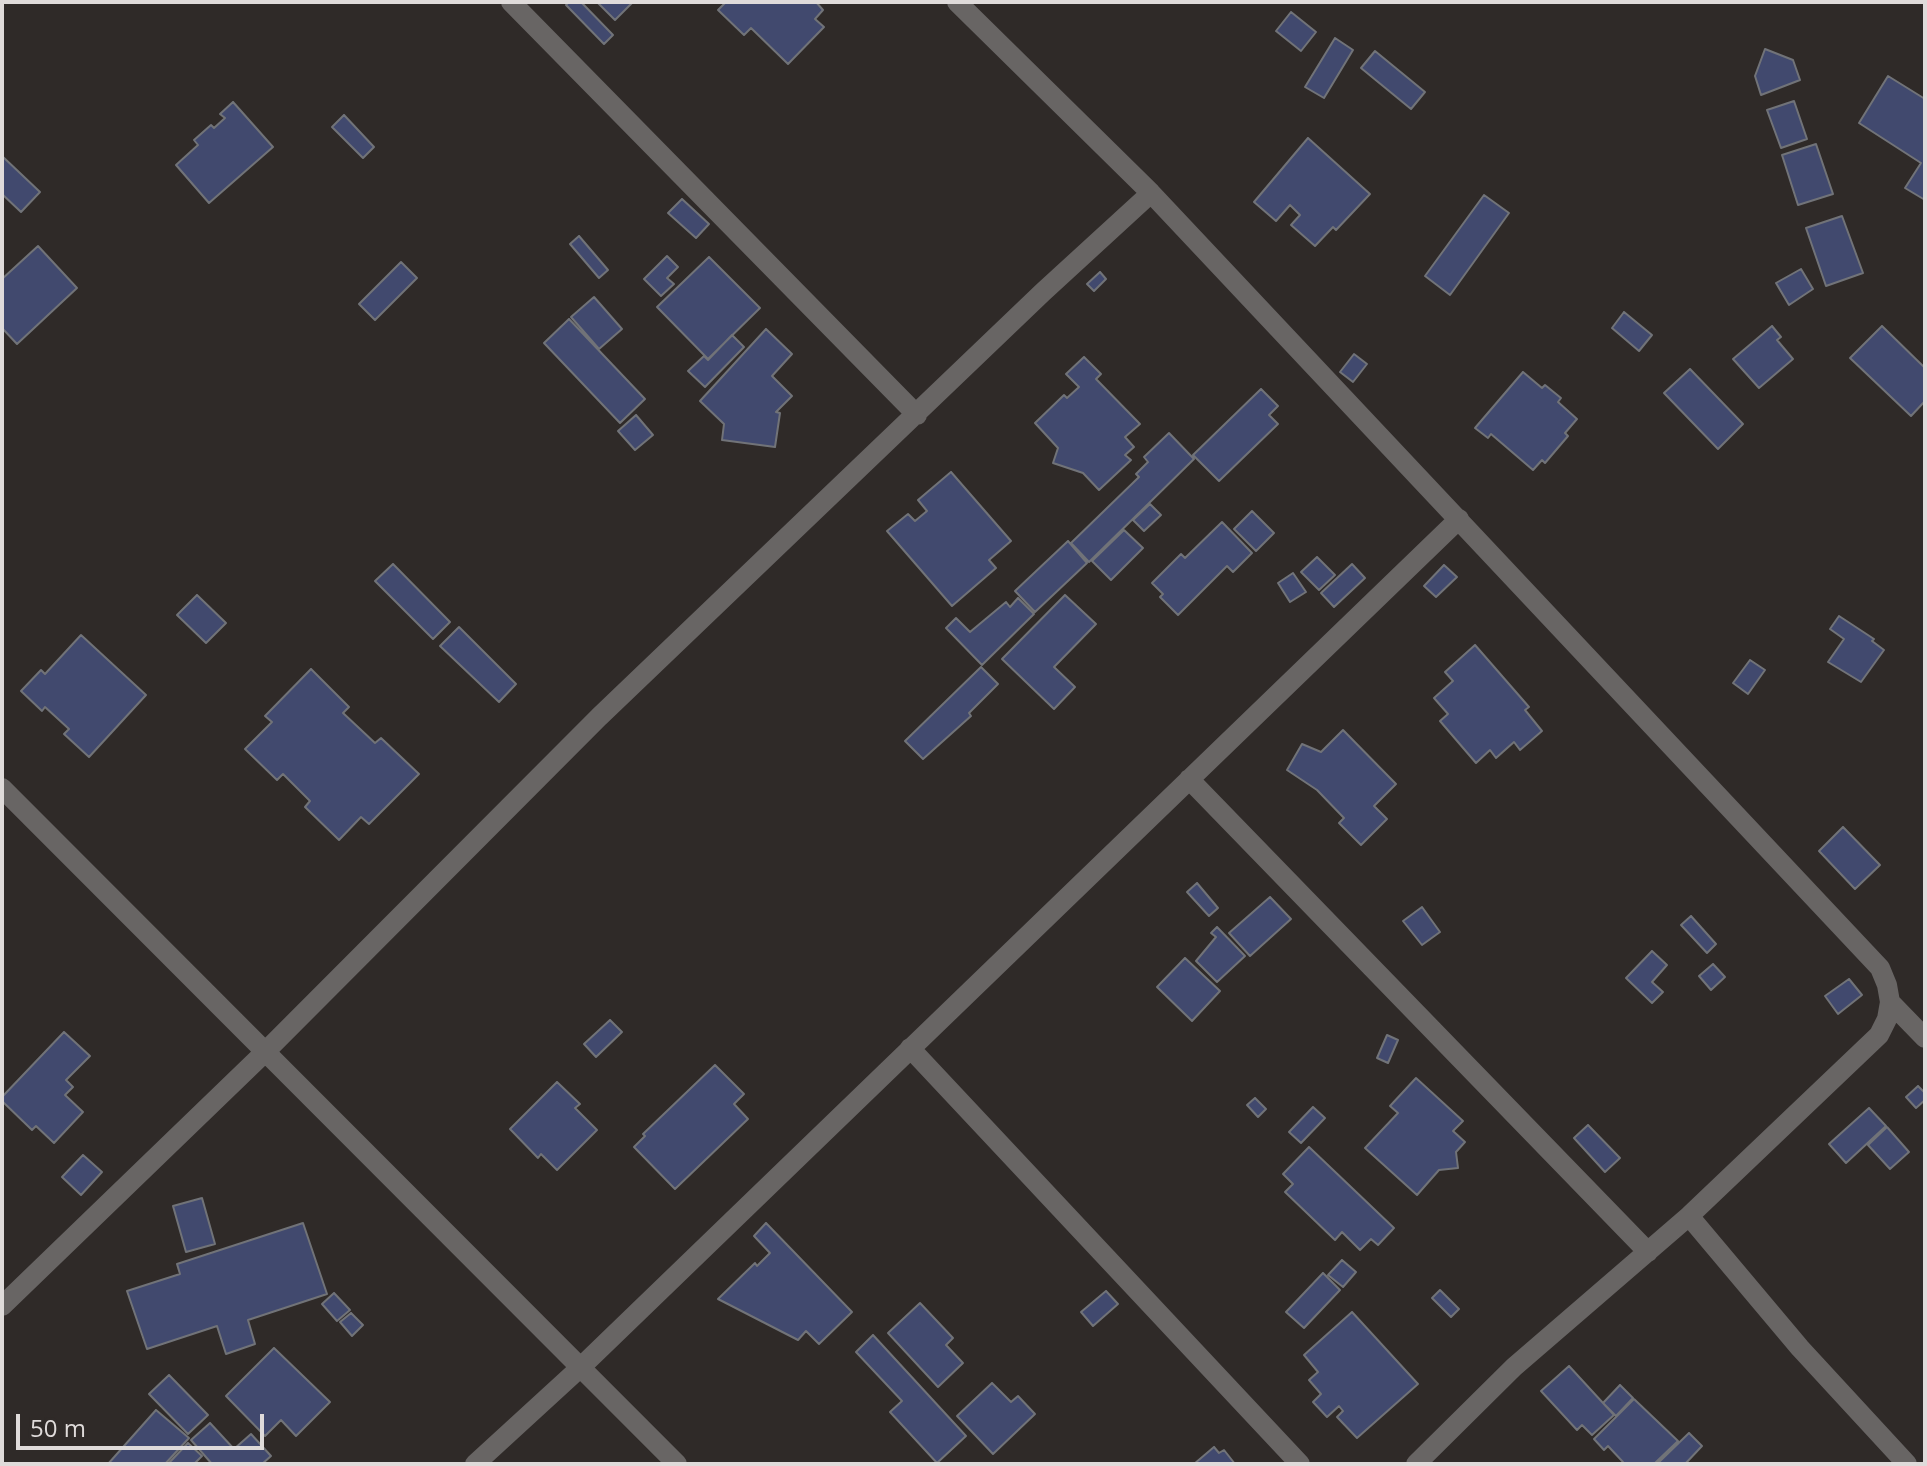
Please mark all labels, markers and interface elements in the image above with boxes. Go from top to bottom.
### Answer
scale bar [20,1398,268,1448]
text: 50 m [30,1411,86,1444]

